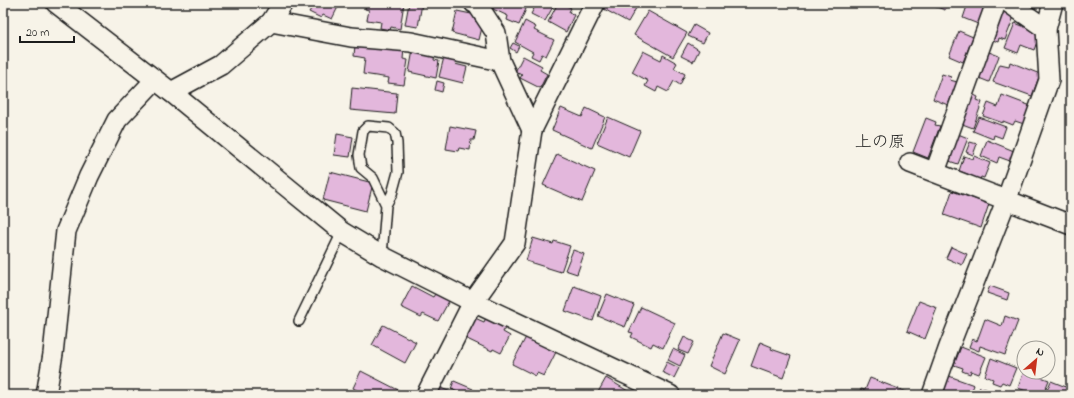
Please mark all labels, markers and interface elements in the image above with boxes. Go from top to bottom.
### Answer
scale bar [20,18,74,44]
text: 20 m [26,24,49,42]
district label: 上の原 [855,130,906,155]
north arrow [1016,340,1056,380]
text: N [1033,343,1047,361]

